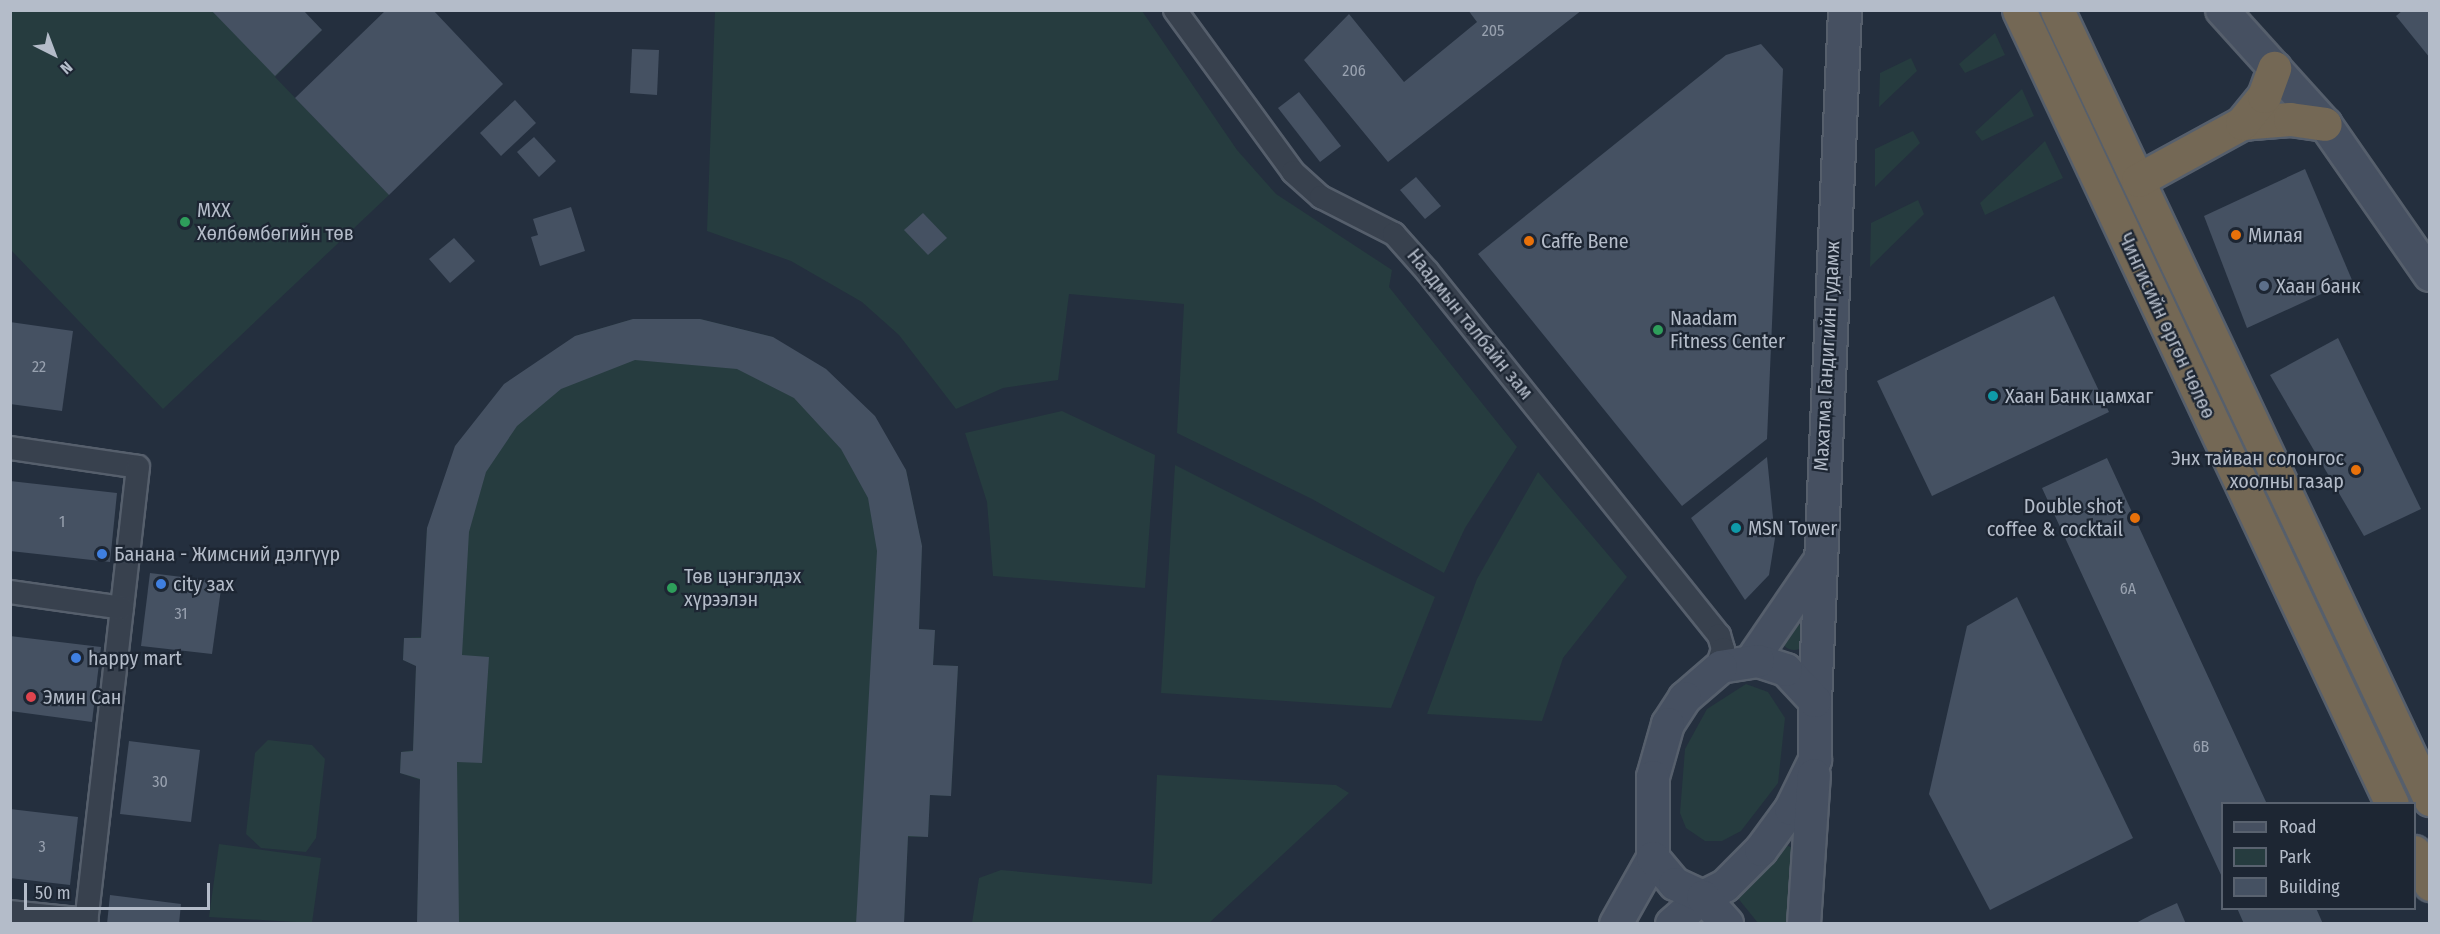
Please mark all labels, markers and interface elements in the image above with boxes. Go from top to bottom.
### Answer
house number: 205 [1482,21,1504,41]
north arrow [24,24,84,84]
text: N [56,57,76,78]
house number: 206 [1342,61,1366,81]
place label: МХХ Хөлбөмбөгийн төв [197,198,354,245]
marker: МХХ Хөлбөмбөгийн төв [178,215,192,229]
place label: Милая [2248,223,2303,247]
marker: Милая [2229,228,2243,242]
place label: Caffe Bene [1541,229,1629,253]
street label: Чингисийн өргөн чөлөө [2113,229,2221,423]
marker: Caffe Bene [1522,234,1536,248]
street label: Махатма Гандигийн гудамж [1809,240,1845,472]
street label: Наадмын талбайн зам [1402,244,1538,404]
place label: Хаан банк [2276,274,2361,298]
marker: Хаан банк [2257,279,2271,293]
place label: Naadam Fitness Center [1670,306,1785,353]
marker: Naadam Fitness Center [1651,323,1665,337]
house number: 22 [32,357,46,377]
place label: Хаан Банк цамхаг [2005,384,2153,408]
marker: Хаан Банк цамхаг [1986,389,2000,403]
place label: Энх тайван солонгос хоолны газар [2171,446,2344,493]
marker: Энх тайван солонгос хоолны газар [2349,463,2363,477]
place label: Double shot coffee & cocktail [1987,494,2123,541]
marker: Double shot coffee & cocktail [2128,511,2142,525]
house number: 1 [59,512,65,532]
place label: MSN Tower [1748,516,1837,540]
marker: MSN Tower [1729,521,1743,535]
place label: Банана - Жимсний дэлгүүр [114,542,340,566]
marker: Банана - Жимсний дэлгүүр [95,547,109,561]
place label: Төв цэнгэлдэх хүрээлэн [684,564,801,611]
place label: city зах [173,572,234,596]
marker: city зах [154,577,168,591]
house number: 6A [2120,579,2136,599]
marker: Төв цэнгэлдэх хүрээлэн [665,581,679,595]
house number: 31 [174,604,188,624]
place label: happy mart [88,646,182,670]
marker: happy mart [69,651,83,665]
place label: Эмин Сан [43,685,121,709]
marker: Эмин Сан [24,690,38,704]
house number: 6B [2193,737,2209,757]
house number: 30 [152,772,168,792]
legend [2221,802,2416,910]
text: Road [2279,816,2316,838]
house number: 3 [38,837,46,857]
text: Park [2279,846,2311,868]
scale bar [27,871,213,909]
text: Building [2279,876,2340,898]
text: 50 m [35,882,71,904]

